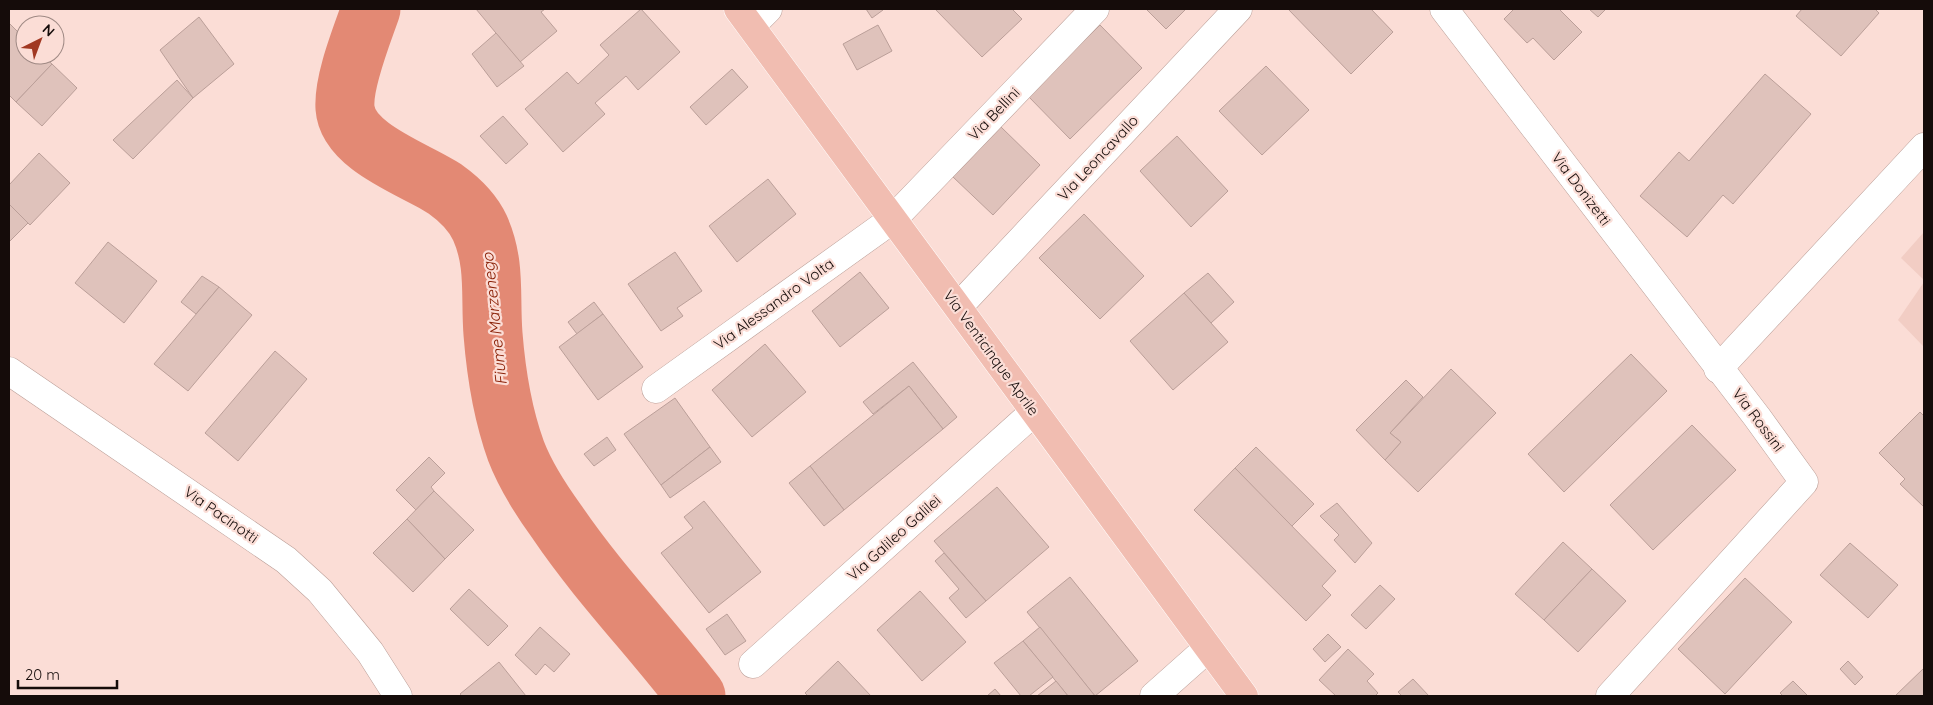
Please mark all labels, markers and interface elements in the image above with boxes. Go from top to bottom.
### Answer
north arrow [15,15,65,65]
text: N [39,20,59,40]
street label: Via Bellini [964,83,1024,144]
street label: Via Leoncavallo [1053,111,1142,204]
street label: Via Donizetti [1548,148,1615,229]
water label: Fiume Marzenego [477,251,511,386]
street label: Via Alessandro Volta [710,254,837,354]
street label: Via Venticinque Aprile [939,286,1043,419]
street label: Via Rossini [1728,384,1788,455]
street label: Via Pacinotti [180,482,262,547]
street label: Via Galileo Galilei [843,491,944,585]
scale bar [18,658,116,690]
text: 20 m [25,665,60,684]

